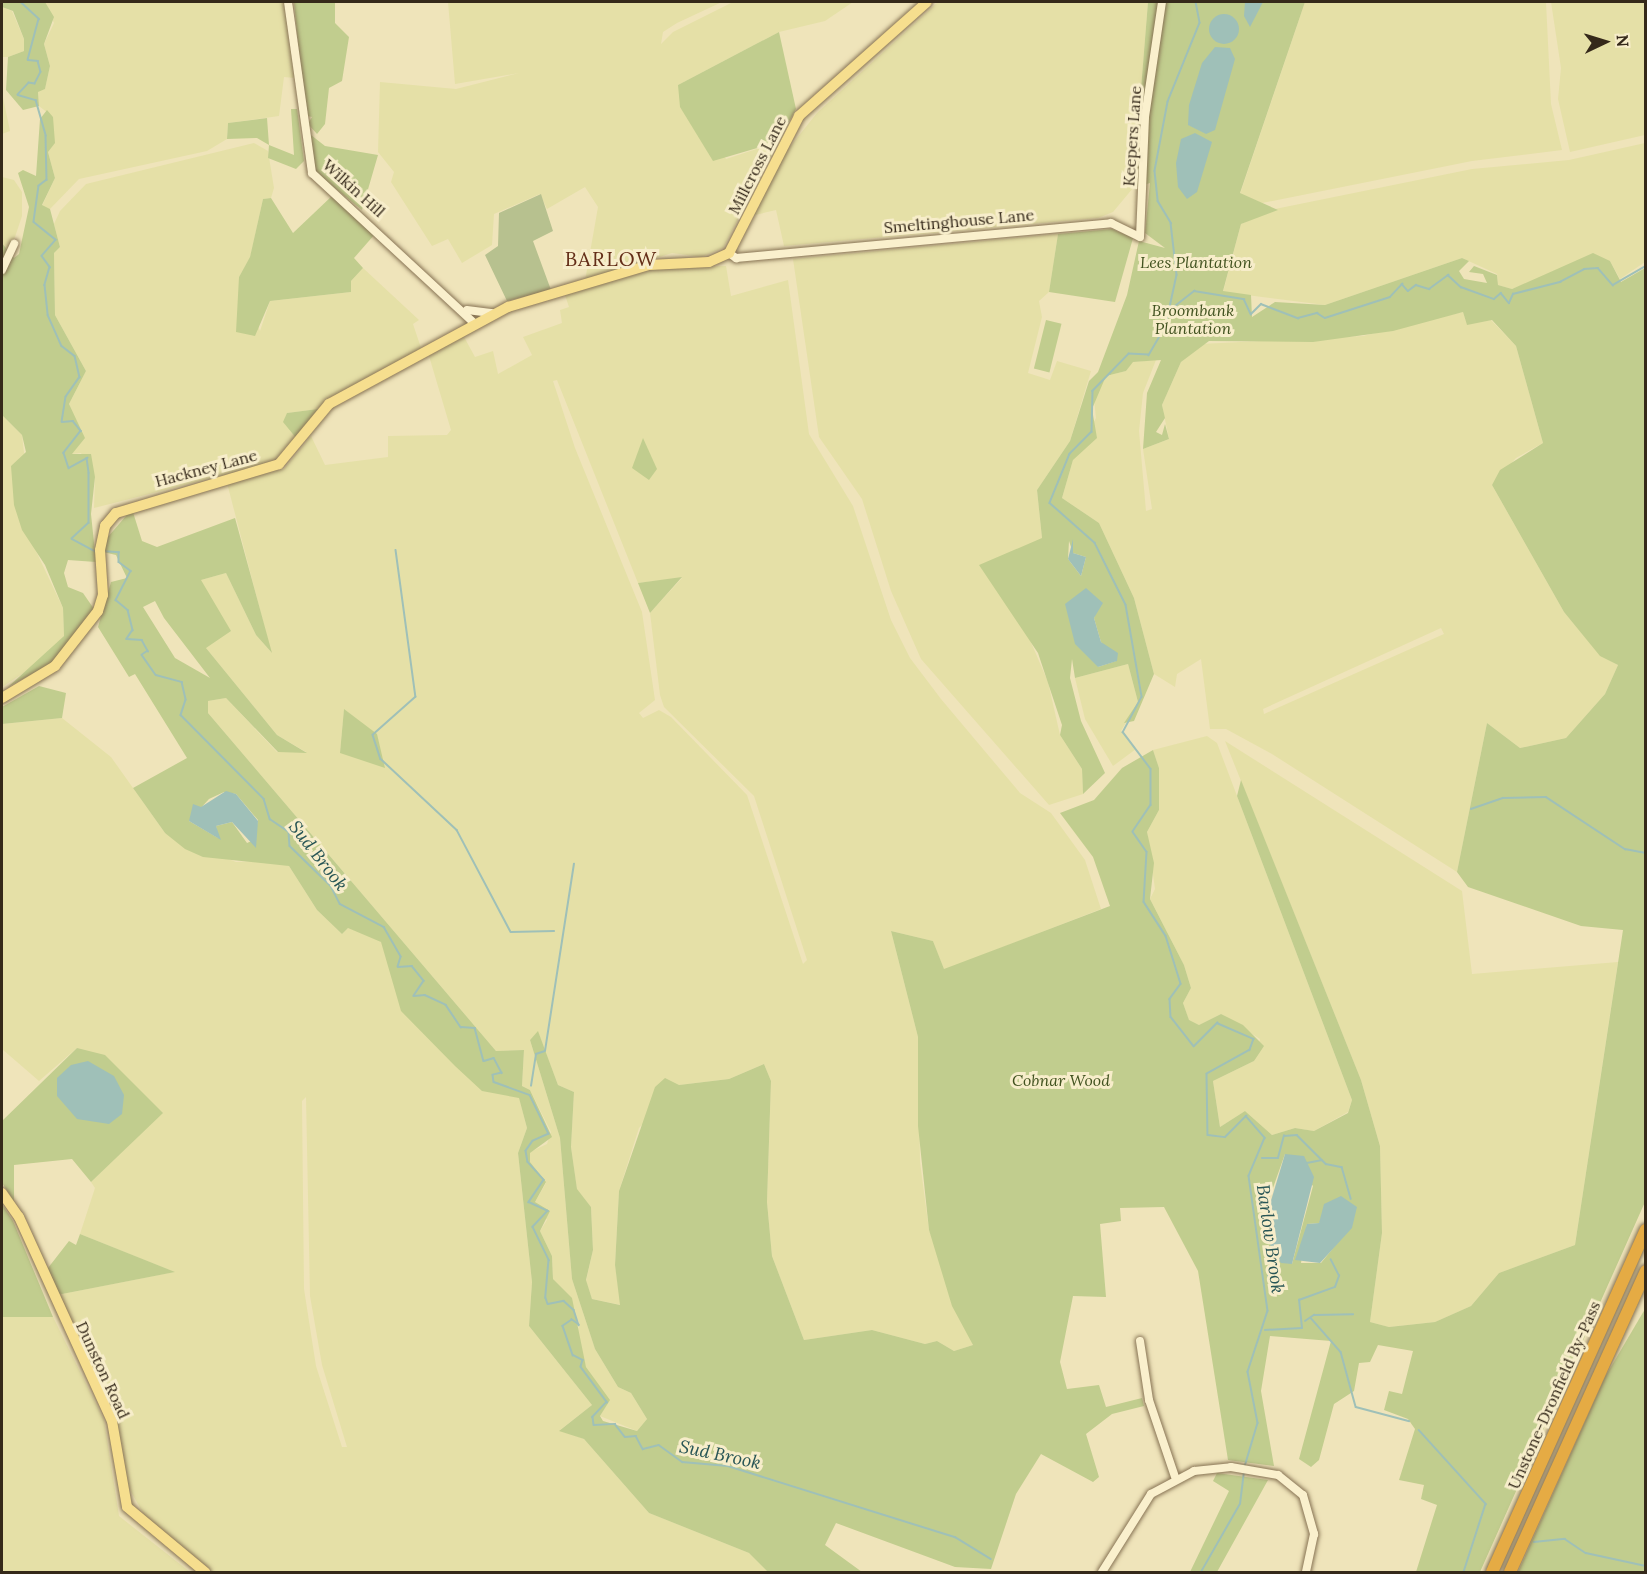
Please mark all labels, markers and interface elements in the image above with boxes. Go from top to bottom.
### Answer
north arrow [1575,12,1635,72]
text: N [1613,34,1633,48]
street label: Keepers Lane [1119,85,1145,187]
street label: Millcross Lane [724,113,790,217]
street label: Wilkin Hill [319,155,389,221]
street label: Smeltinghouse Lane [883,205,1035,237]
district label: BARLOW [565,246,657,270]
park label: Lees Plantation [1140,252,1252,272]
park label: Broombank Plantation [1152,300,1234,338]
street label: Hackney Lane [153,445,259,491]
water label: Sud Brook [284,817,352,895]
park label: Cobnar Wood [1012,1070,1110,1090]
water label: Barlow Brook [1252,1183,1288,1295]
street label: Unstone-Dronfield By-Pass [1504,1298,1604,1492]
street label: Dunston Road [72,1318,134,1422]
water label: Sud Brook [677,1436,763,1474]

